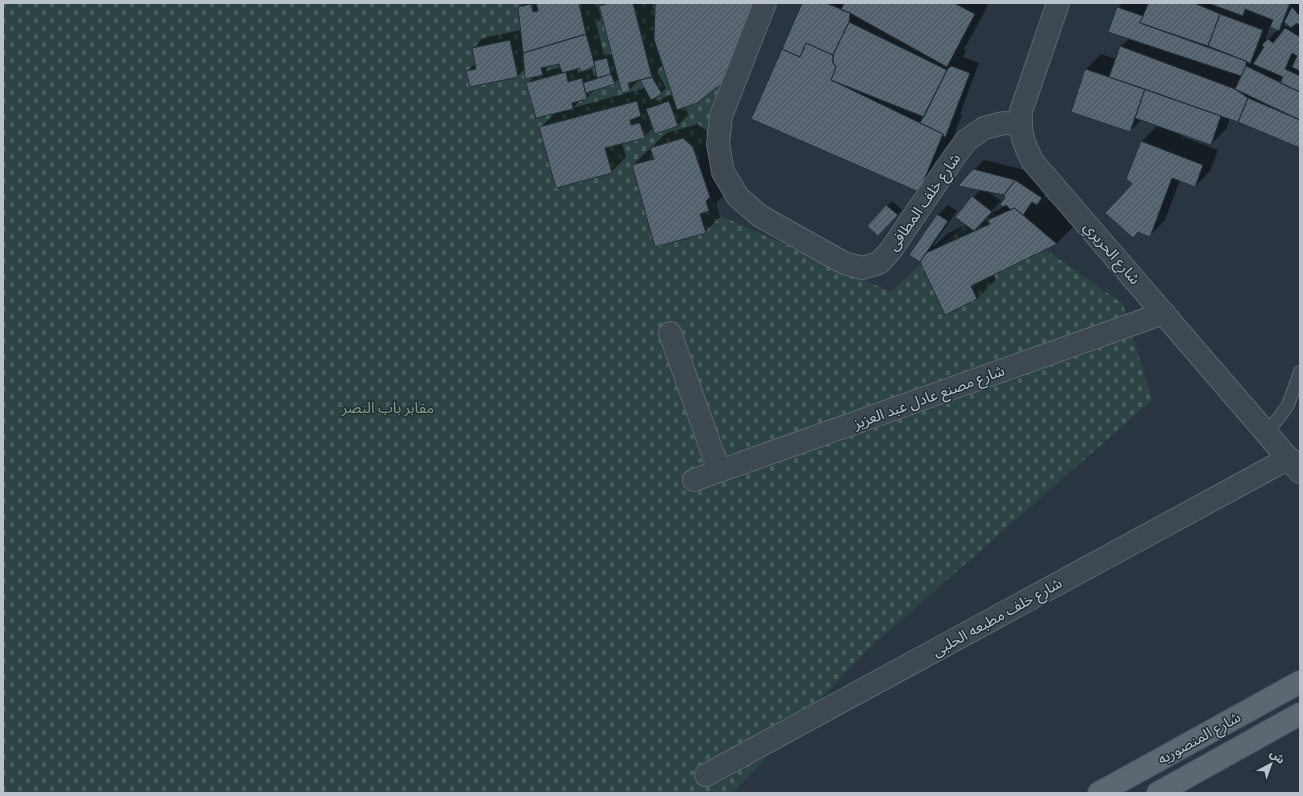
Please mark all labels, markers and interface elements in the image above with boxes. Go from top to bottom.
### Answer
street label: شارع خلف المطافى [884,150,967,256]
street label: شارع الحريري [1078,218,1144,290]
street label: شارع مصنع عادل عبد العزيز [850,361,1008,436]
park label: مقابر باب النصر [341,399,434,417]
street label: شارع خلف مطبعه الحلبى [929,574,1067,663]
street label: شارع المنصوريه [1154,708,1245,771]
north arrow [1251,744,1291,784]
text: ش [1267,746,1288,767]

